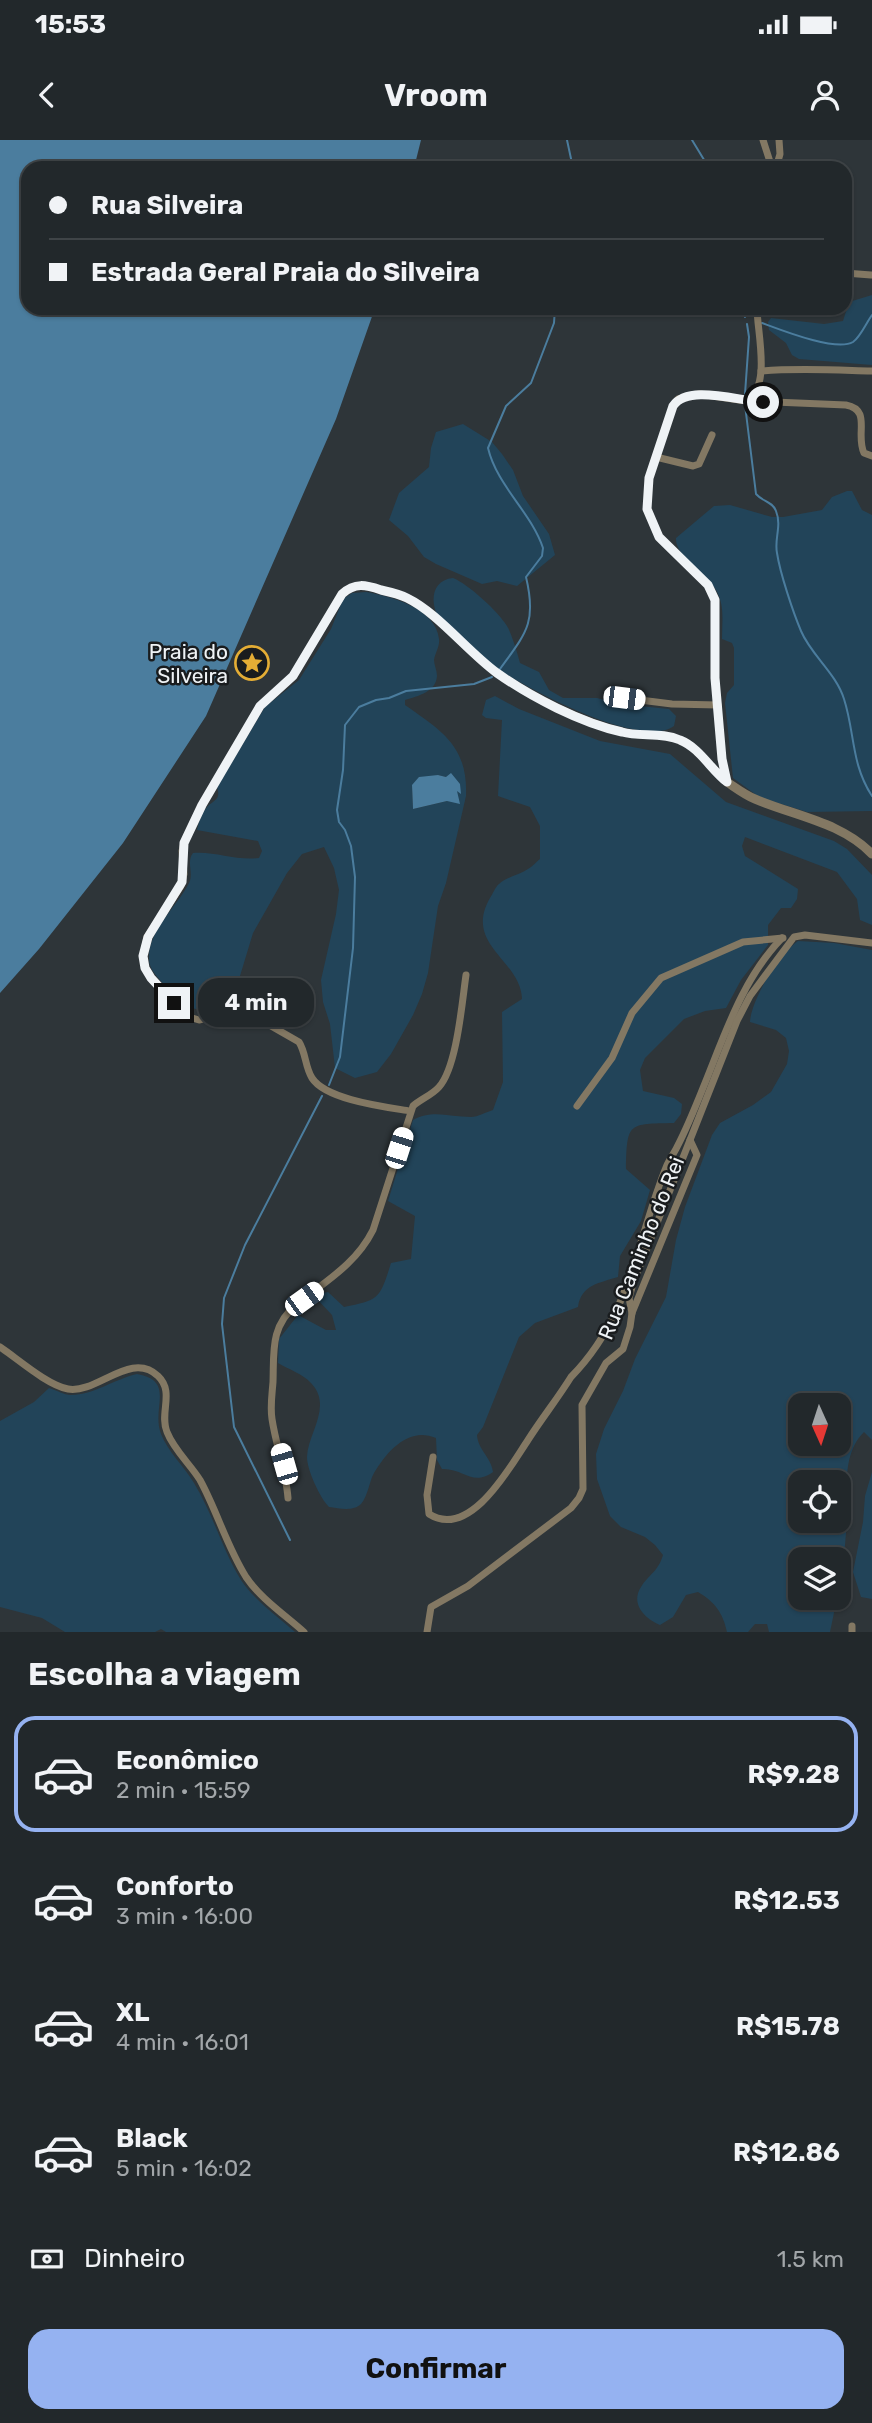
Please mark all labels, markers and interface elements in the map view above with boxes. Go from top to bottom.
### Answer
text: 15:53 [35,9,106,40]
icon: back [28,76,66,114]
text: Vroom [384,76,488,114]
icon: person [806,76,844,114]
text: Rua Silveira [91,190,243,221]
text: Estrada Geral Praia do Silveira [91,257,480,288]
route start [747,386,779,418]
place label: Praia do Silveira [149,639,228,688]
place icon: Praia do Silveira [233,644,271,682]
car [602,685,647,711]
callout: 4 min [198,978,314,1028]
route end [158,987,190,1019]
text: 4 min [224,988,288,1016]
car [383,1125,416,1171]
street label: Rua Caminho do Rei [593,1153,689,1343]
car [281,1278,328,1320]
north arrow [788,1393,850,1456]
map controls [788,1393,851,1610]
car [269,1441,300,1487]
button: locate [788,1470,851,1533]
button: layers [788,1547,851,1610]
text: Escolha a viagem [28,1655,301,1693]
icon: car [32,1743,95,1806]
text: Econômico [116,1745,259,1776]
text: R$9.28 [747,1759,840,1790]
text: 2 min · 15:59 [116,1776,251,1804]
icon: car [32,1869,95,1932]
text: Conforto [116,1871,234,1902]
text: R$12.53 [734,1885,840,1916]
text: 3 min · 16:00 [116,1902,253,1930]
icon: car [32,1995,95,2058]
text: XL [116,1997,149,2028]
text: R$15.78 [736,2011,840,2042]
text: 4 min · 16:01 [116,2028,249,2056]
icon: car [32,2121,95,2184]
text: Black [116,2123,188,2154]
text: R$12.86 [733,2137,840,2168]
text: 5 min · 16:02 [116,2154,252,2182]
icon: cash [28,2240,66,2278]
text: Dinheiro [84,2243,185,2274]
text: 1.5 km [777,2245,844,2273]
button: Confirmar [28,2329,844,2409]

